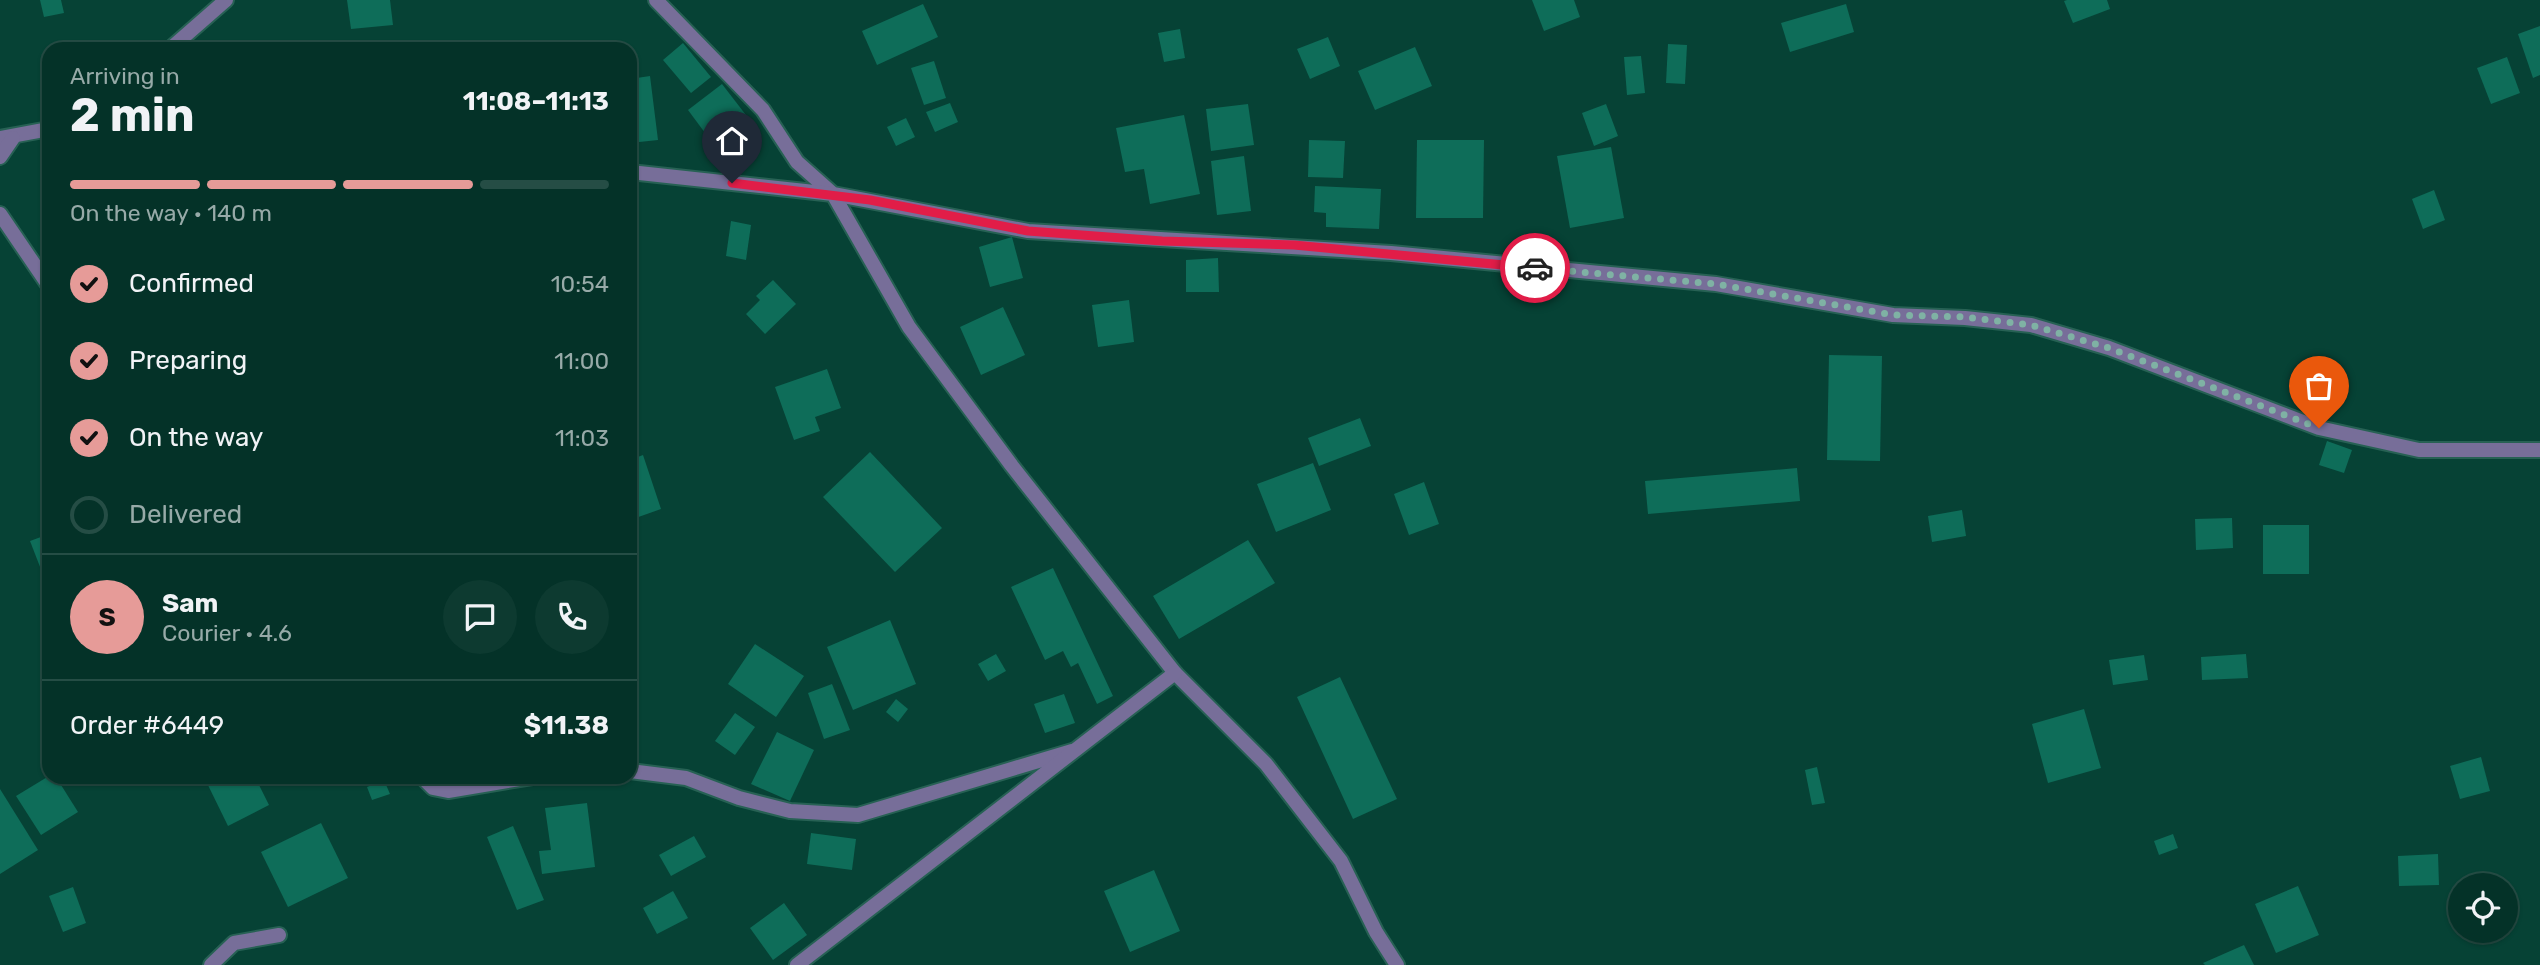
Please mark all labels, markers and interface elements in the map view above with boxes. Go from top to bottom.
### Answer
text: Arriving in [70,62,180,90]
text: 11:08–11:13 [463,86,609,117]
text: 2 min [70,88,195,143]
pin [702,111,762,183]
icon: home [713,122,751,160]
text: On the way · 140 m [70,199,272,227]
courier [1500,233,1570,303]
icon: car [1516,249,1554,287]
icon: check [70,265,108,303]
text: Confirmed [129,268,254,299]
text: 10:54 [551,270,609,298]
icon: check [70,342,108,380]
text: Preparing [129,345,247,376]
text: 11:00 [554,347,609,375]
pin [2289,356,2349,428]
icon: bag [2300,367,2338,405]
icon: check [70,419,108,457]
text: On the way [129,422,263,453]
text: 11:03 [555,424,609,452]
text: Delivered [129,499,242,530]
button: chat [443,580,517,654]
button: phone [535,580,609,654]
text: Sam [162,588,218,619]
text: S [98,602,116,633]
text: Courier · 4.6 [162,619,292,647]
text: Order #6449 [70,710,224,741]
text: $11.38 [524,710,609,741]
map controls [2448,873,2518,943]
button: locate [2448,873,2518,943]

